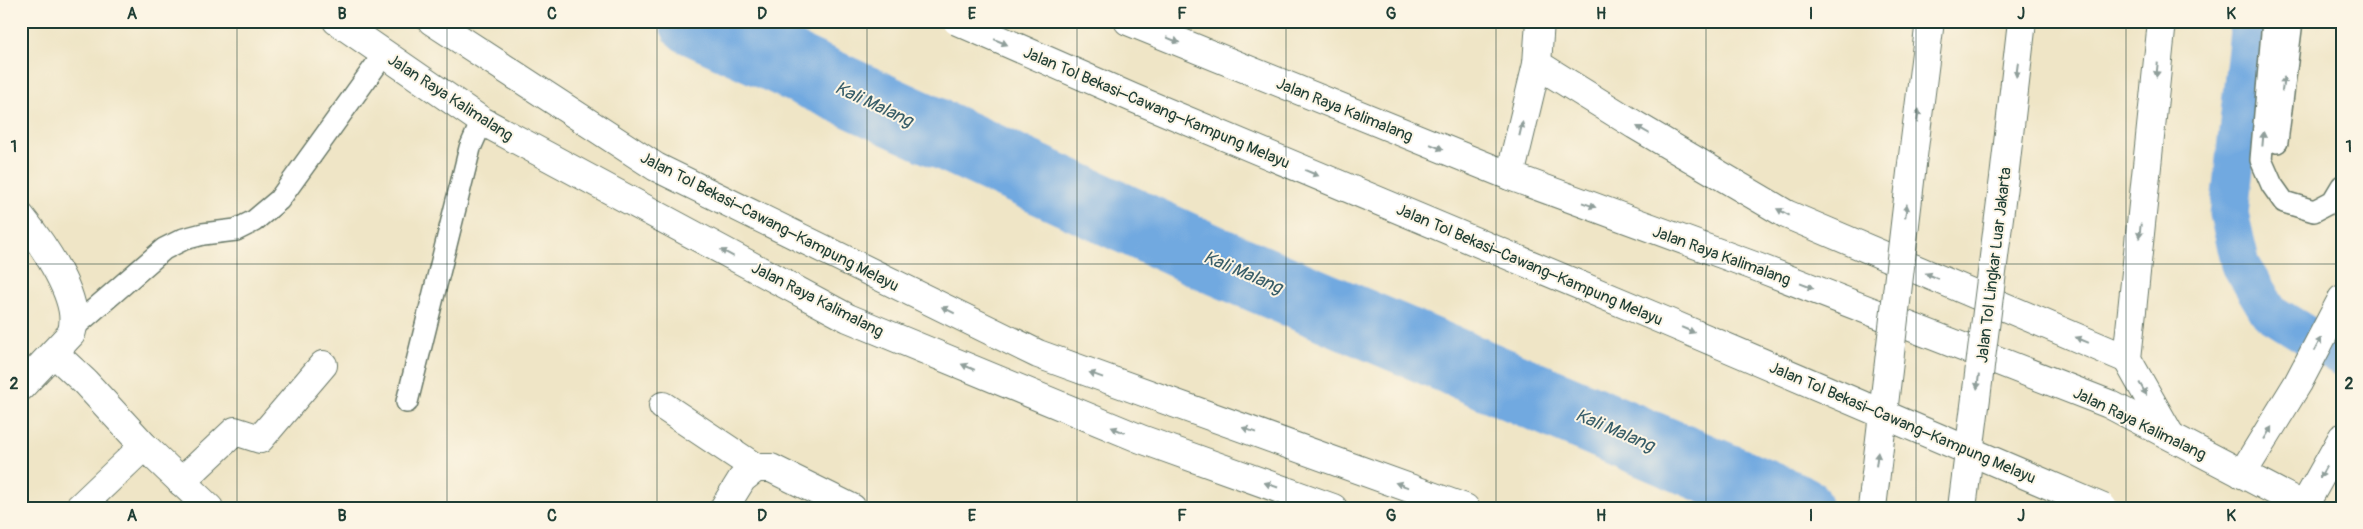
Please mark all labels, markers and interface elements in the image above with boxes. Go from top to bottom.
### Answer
text: A [127,4,138,24]
text: B [337,4,347,24]
text: C [547,4,557,24]
text: D [757,4,767,24]
text: E [968,4,977,24]
text: F [1177,4,1187,24]
text: G [1386,4,1397,24]
text: H [1596,4,1606,24]
text: I [1809,4,1813,24]
text: J [2017,4,2025,24]
text: K [2226,4,2236,24]
one-way arrow [1166,36,1180,44]
one-way arrow [994,38,1008,46]
street label: Jalan Tol Bekasi–Cawang–Kampung Melayu [1020,43,1293,173]
street label: Jalan Raya Kalimalang [384,50,517,146]
one-way arrow [2013,62,2021,78]
one-way arrow [2152,62,2160,78]
street label: Jalan Raya Kalimalang [1273,73,1416,146]
water label: Kali Malang [831,76,918,133]
one-way arrow [2279,76,2287,92]
one-way arrow [1914,107,1922,123]
one-way arrow [1517,121,1525,137]
one-way arrow [1635,126,1650,134]
one-way arrow [2259,130,2267,146]
text: 1 [11,137,17,157]
text: 1 [2346,137,2352,157]
one-way arrow [1430,143,1445,151]
street label: Jalan Tol Bekasi–Cawang–Kampung Melayu [637,148,902,296]
street label: Jalan Tol Lingkar Luar Jakarta [1972,166,2016,364]
one-way arrow [1305,170,1319,178]
street label: Jalan Tol Bekasi–Cawang–Kampung Melayu [1393,200,1666,330]
one-way arrow [1582,201,1597,209]
one-way arrow [1902,203,1910,219]
one-way arrow [1776,208,1790,216]
street label: Jalan Raya Kalimalang [1650,222,1794,290]
one-way arrow [2136,224,2144,240]
water label: Kali Malang [1200,246,1287,300]
one-way arrow [720,248,734,257]
street label: Jalan Raya Kalimalang [748,258,887,342]
one-way arrow [1925,272,1939,280]
one-way arrow [1800,283,1814,291]
one-way arrow [941,306,955,314]
one-way arrow [1681,327,1695,335]
one-way arrow [2074,336,2089,344]
one-way arrow [2314,337,2322,351]
street label: Jalan Tol Bekasi–Cawang–Kampung Melayu [1766,358,2039,488]
one-way arrow [961,363,975,371]
one-way arrow [1089,371,1104,378]
text: 2 [10,374,19,394]
text: 2 [2345,374,2354,394]
one-way arrow [1974,375,1982,391]
one-way arrow [2139,382,2148,395]
street label: Jalan Raya Kalimalang [2070,383,2209,465]
water label: Kali Malang [1572,404,1659,458]
one-way arrow [1111,425,1125,433]
one-way arrow [1242,426,1257,433]
one-way arrow [2263,426,2272,439]
one-way arrow [1873,451,1881,467]
one-way arrow [2319,464,2327,479]
one-way arrow [1263,481,1278,489]
one-way arrow [1394,481,1409,489]
text: A [127,506,138,526]
text: B [337,506,347,526]
text: C [547,506,557,526]
text: D [757,506,767,526]
text: E [968,506,977,526]
text: F [1177,506,1187,526]
text: G [1386,506,1397,526]
text: H [1596,506,1606,526]
text: I [1809,506,1813,526]
text: J [2017,506,2025,526]
text: K [2226,506,2236,526]

